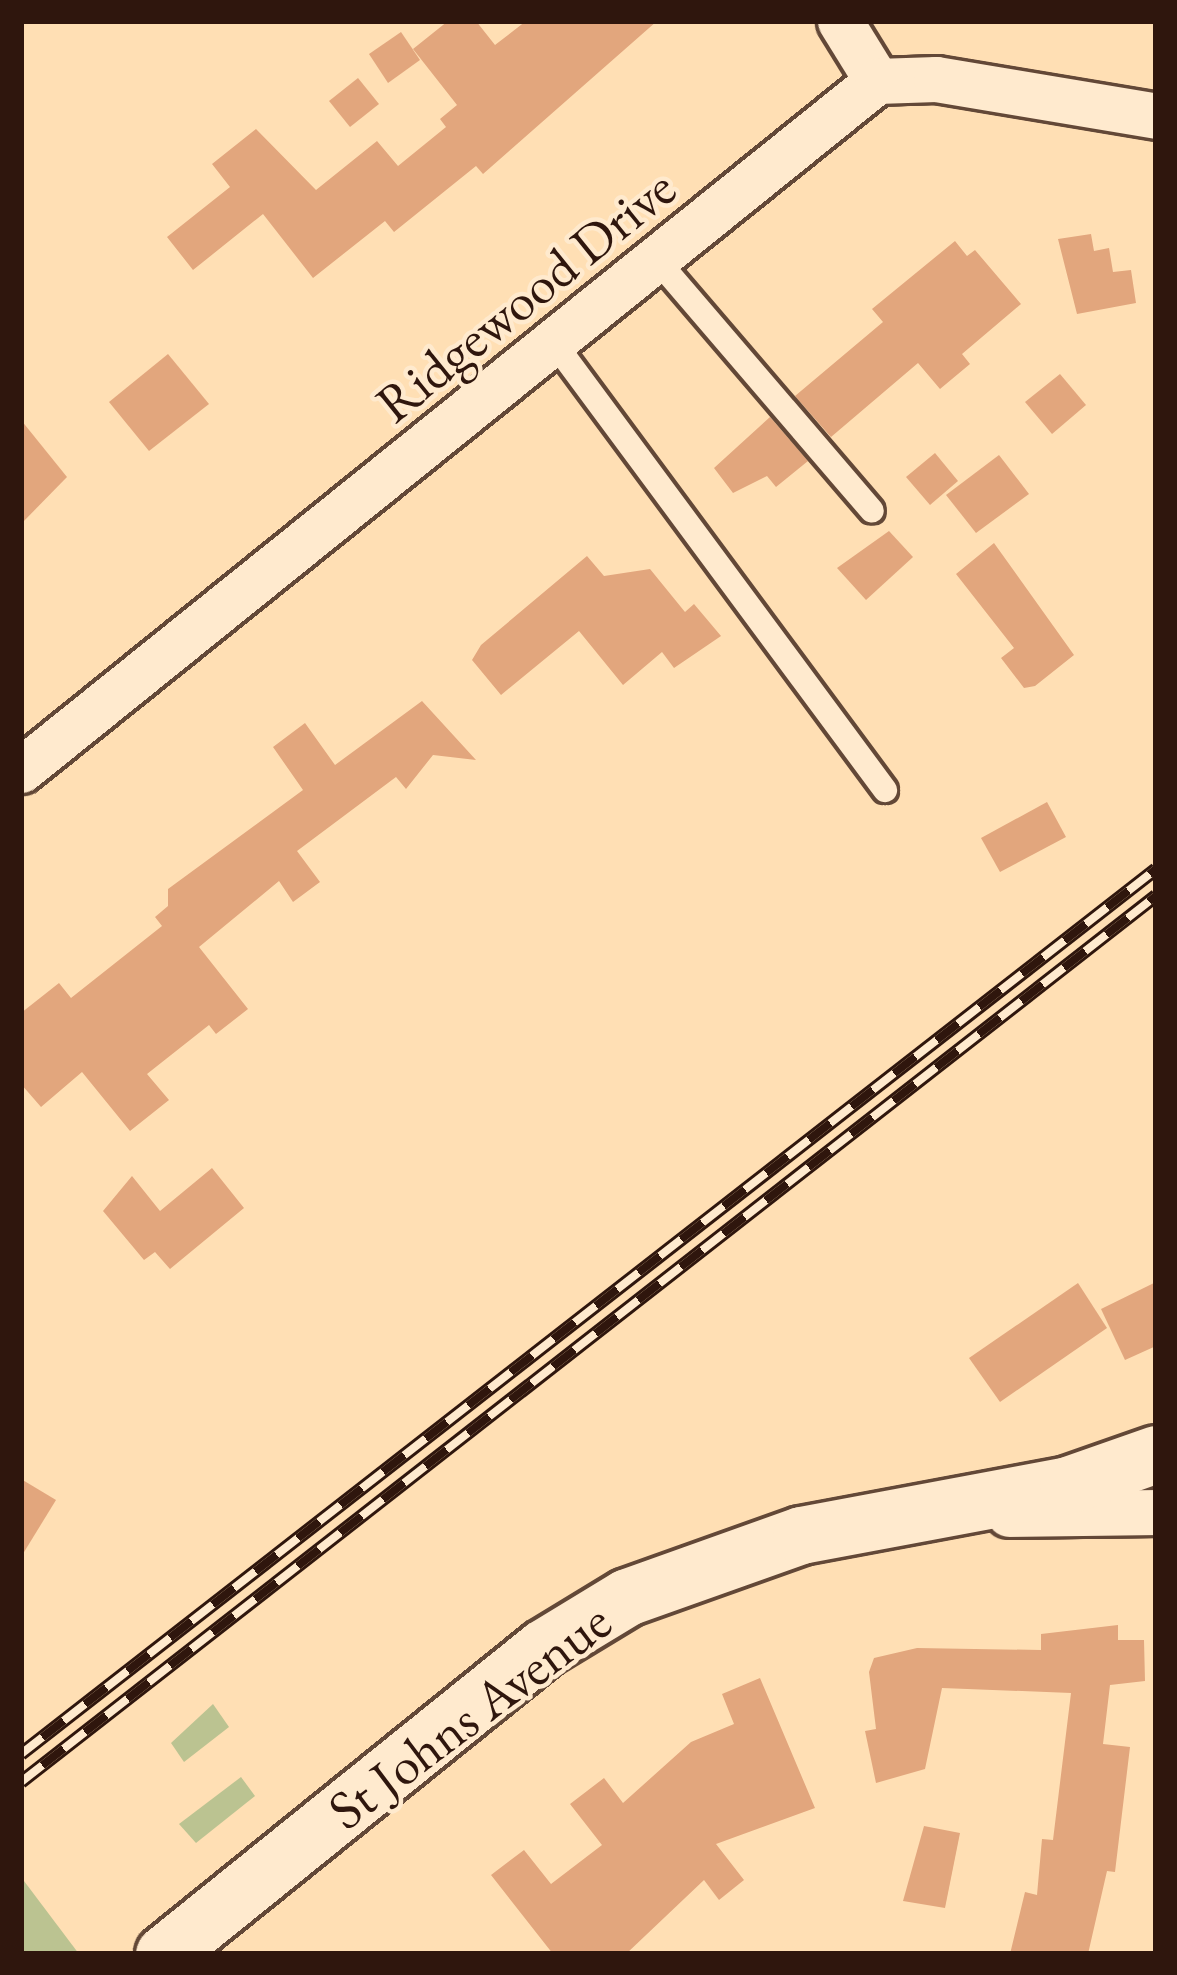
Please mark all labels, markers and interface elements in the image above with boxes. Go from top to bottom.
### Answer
street label: Ridgewood Drive [362,155,688,435]
street label: St Johns Avenue [315,1588,623,1842]

